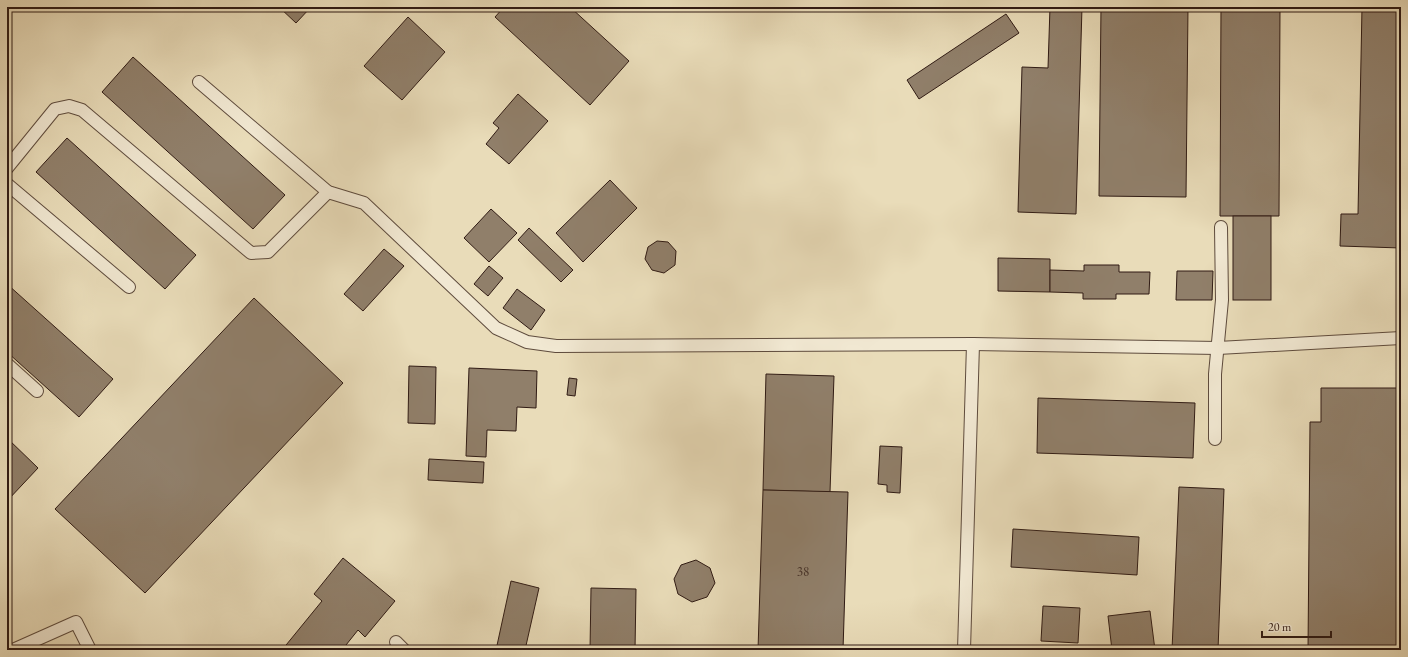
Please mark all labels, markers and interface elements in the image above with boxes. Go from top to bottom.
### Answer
house number: 38 [797,563,809,580]
scale bar [1262,613,1331,639]
text: 20 m [1268,619,1292,635]

